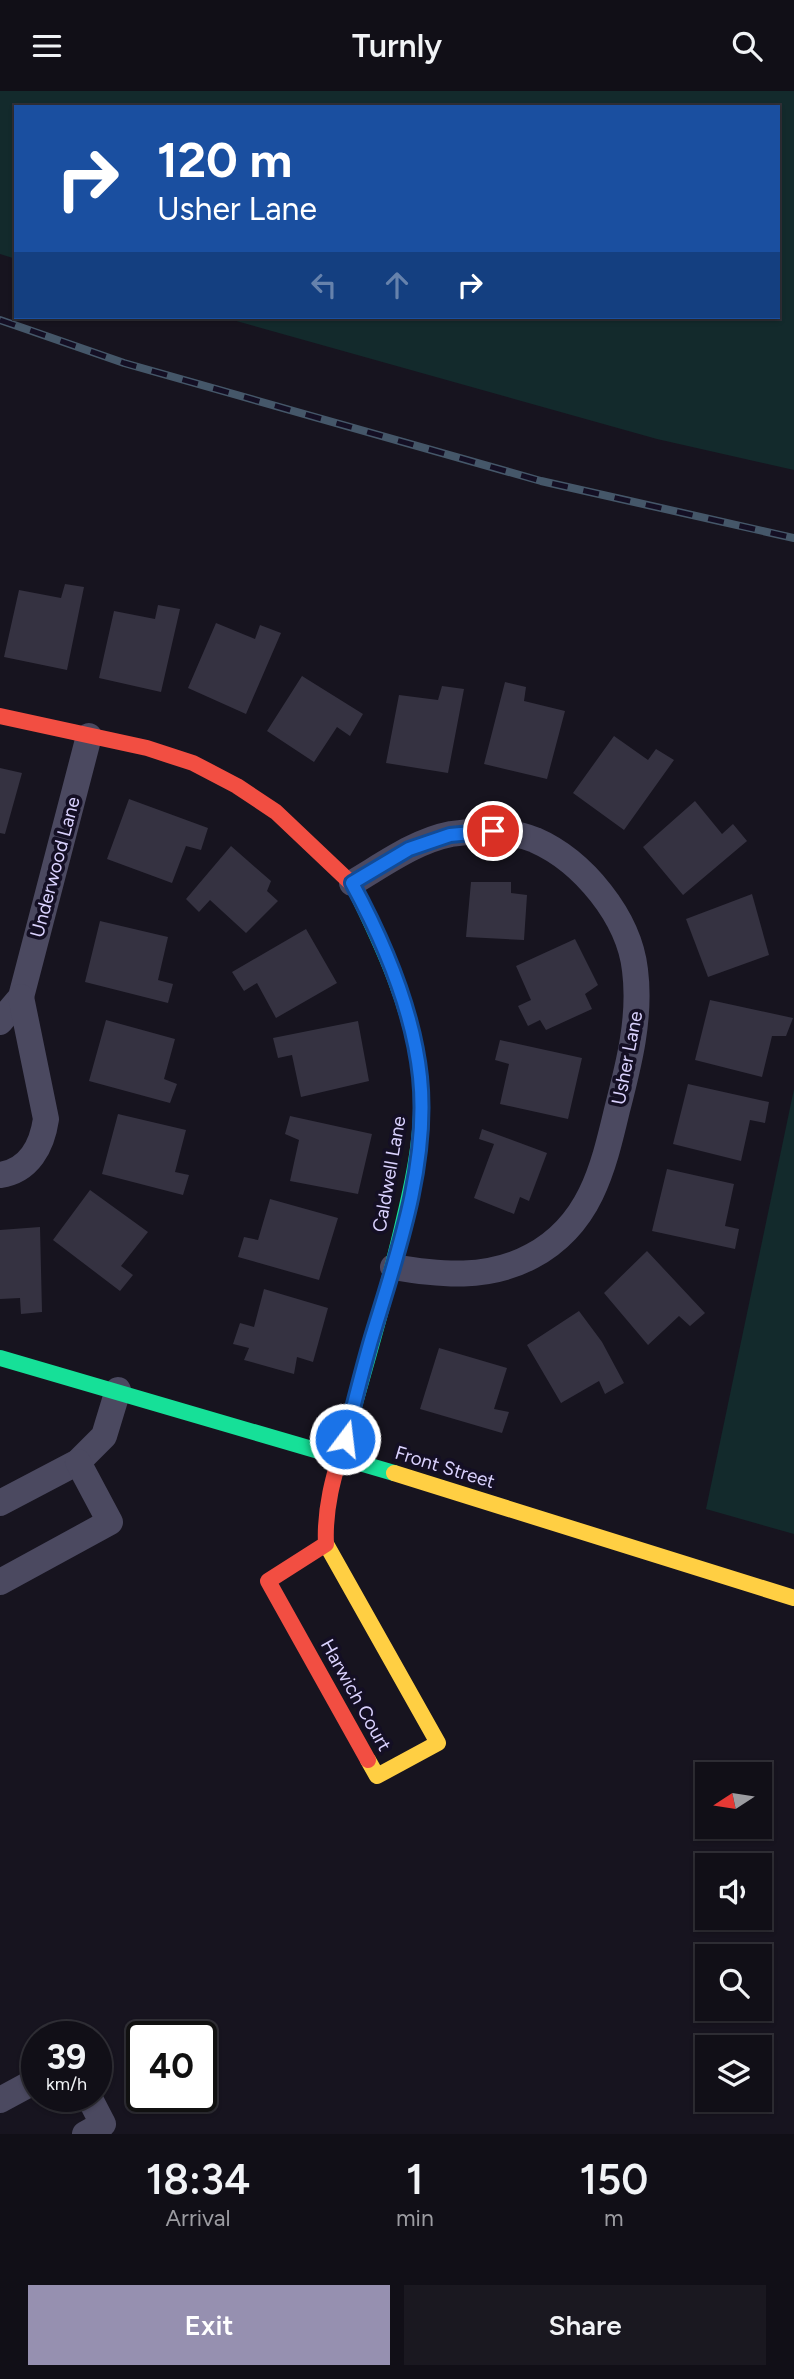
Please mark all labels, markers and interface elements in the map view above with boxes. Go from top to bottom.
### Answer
icon: menu [28,27,66,65]
text: Turnly [352,27,442,65]
icon: search [728,27,766,65]
text: 120 m [157,130,292,189]
icon: right [42,133,133,224]
text: Usher Lane [157,190,317,228]
icon: left [305,266,343,304]
icon: ahead [378,266,416,304]
icon: right [451,266,489,304]
street label: Underwood Lane [25,794,85,940]
pin [463,801,523,861]
icon: arrive [474,812,512,850]
street label: Usher Lane [607,1009,647,1107]
street label: Caldwell Lane [367,1114,411,1234]
position arrow [308,1402,382,1476]
street label: Front Street [392,1441,498,1493]
street label: Harwich Court [316,1635,396,1755]
north arrow [695,1762,772,1839]
map controls [695,1762,772,2112]
button: sound [695,1853,772,1930]
button: search [695,1944,772,2021]
speed limit sign: 40 [126,2021,217,2112]
button: layers [695,2035,772,2112]
text: 39 [47,2036,86,2078]
text: km/h [46,2073,87,2095]
text: 18:34 [146,2154,250,2205]
text: 1 [406,2154,424,2205]
text: 150 [579,2154,648,2205]
text: Arrival [166,2204,230,2232]
text: min [396,2204,434,2232]
text: m [604,2204,624,2232]
button: Exit [28,2285,390,2365]
button: Share [404,2285,766,2365]

